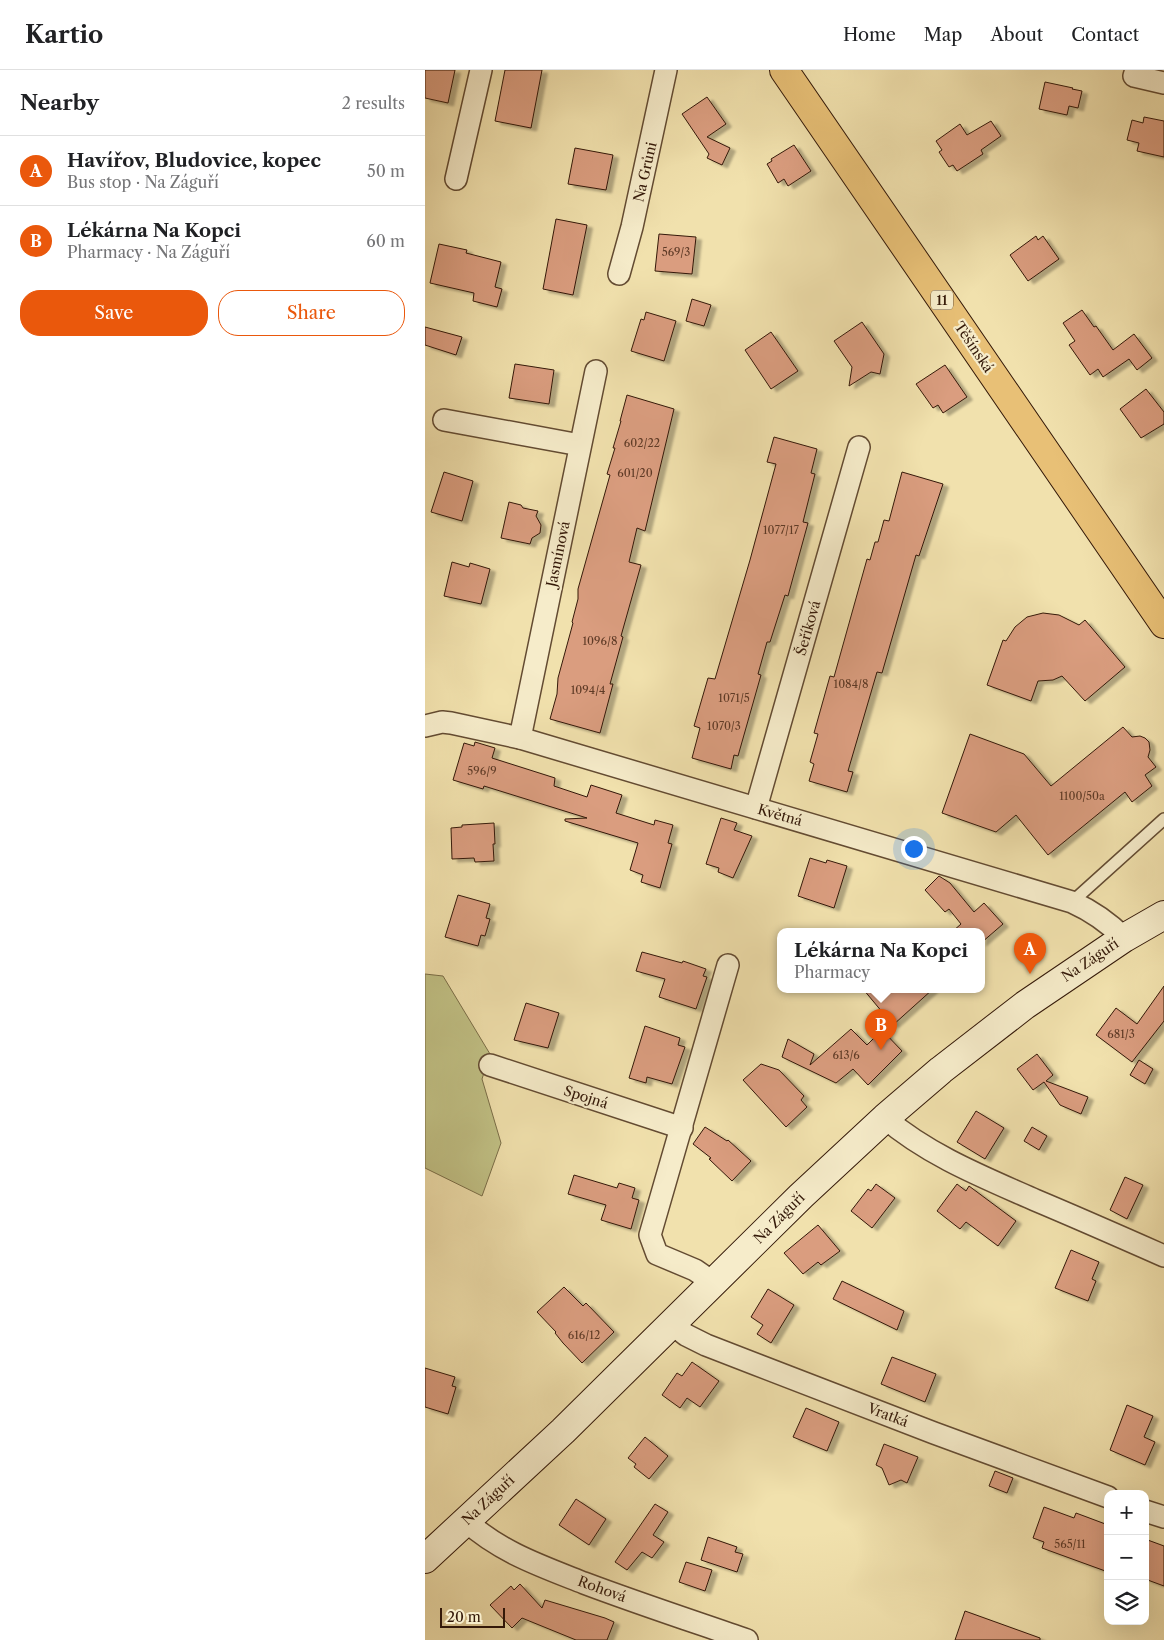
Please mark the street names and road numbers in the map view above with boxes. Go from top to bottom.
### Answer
street label: Na Grůni [629,140,661,204]
road number: 11 [931,290,953,310]
street label: Těšínská [950,318,998,376]
street label: Jasmínová [542,519,574,591]
street label: Šeříková [791,597,825,658]
street label: Květná [756,800,805,830]
street label: Na Záguří [1058,934,1122,986]
street label: Spojná [562,1081,611,1113]
street label: Na Záguří [750,1189,808,1247]
street label: Vratká [864,1399,912,1431]
street label: Na Záguří [458,1471,518,1529]
street label: Rohová [575,1572,629,1606]

